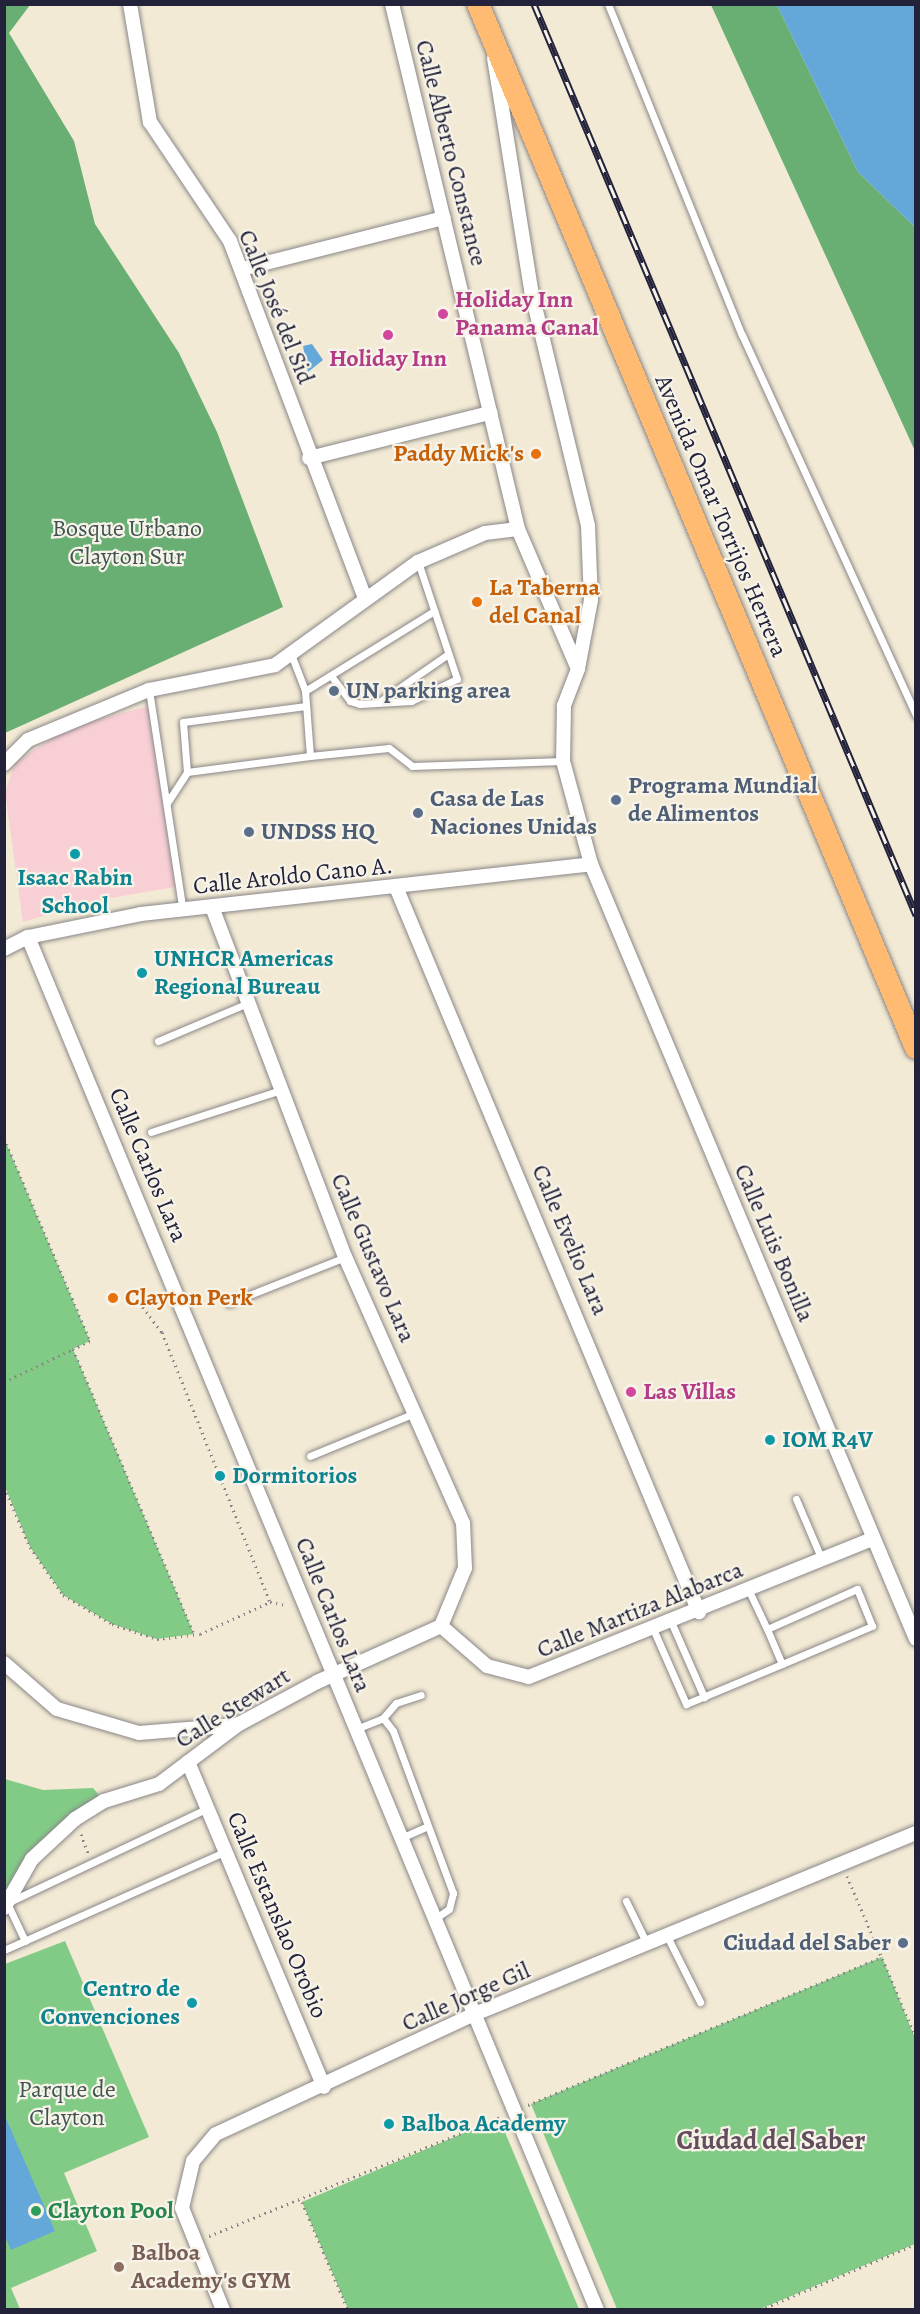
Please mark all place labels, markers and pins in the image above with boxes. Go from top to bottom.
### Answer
place label: Holiday Inn Panama Canal [455,286,599,342]
marker: Holiday Inn Panama Canal [436,307,450,321]
marker: Holiday Inn [381,328,395,342]
place label: Holiday Inn [329,345,447,373]
place label: Paddy Mick's [393,440,524,468]
marker: Paddy Mick's [529,447,543,461]
place label: La Taberna del Canal [489,574,600,630]
marker: La Taberna del Canal [470,595,484,609]
place label: UN parking area [346,677,511,705]
marker: UN parking area [327,684,341,698]
place label: Programa Mundial de Alimentos [628,772,817,828]
place label: Casa de Las Naciones Unidas [430,785,597,841]
marker: Programa Mundial de Alimentos [609,793,623,807]
marker: Casa de Las Naciones Unidas [411,806,425,820]
place label: UNDSS HQ [261,818,375,846]
marker: UNDSS HQ [242,825,256,839]
marker: Isaac Rabin School [68,847,82,861]
place label: Isaac Rabin School [17,864,133,920]
place label: UNHCR Americas Regional Bureau [154,945,334,1001]
marker: UNHCR Americas Regional Bureau [135,966,149,980]
place label: Clayton Perk [125,1284,253,1312]
marker: Clayton Perk [106,1291,120,1305]
place label: Las Villas [643,1378,736,1406]
marker: Las Villas [624,1385,638,1399]
place label: IOM R4V [782,1426,873,1454]
marker: IOM R4V [763,1433,777,1447]
place label: Dormitorios [232,1462,357,1490]
marker: Dormitorios [213,1469,227,1483]
place label: Ciudad del Saber [723,1929,891,1957]
marker: Ciudad del Saber [896,1936,910,1950]
place label: Centro de Convenciones [41,1975,180,2031]
marker: Centro de Convenciones [185,1996,199,2010]
place label: Balboa Academy [401,2110,566,2138]
marker: Balboa Academy [382,2117,396,2131]
place label: Clayton Pool [48,2197,174,2225]
marker: Clayton Pool [29,2204,43,2218]
place label: Balboa Academy's GYM [131,2239,291,2295]
marker: Balboa Academy's GYM [112,2260,126,2274]

